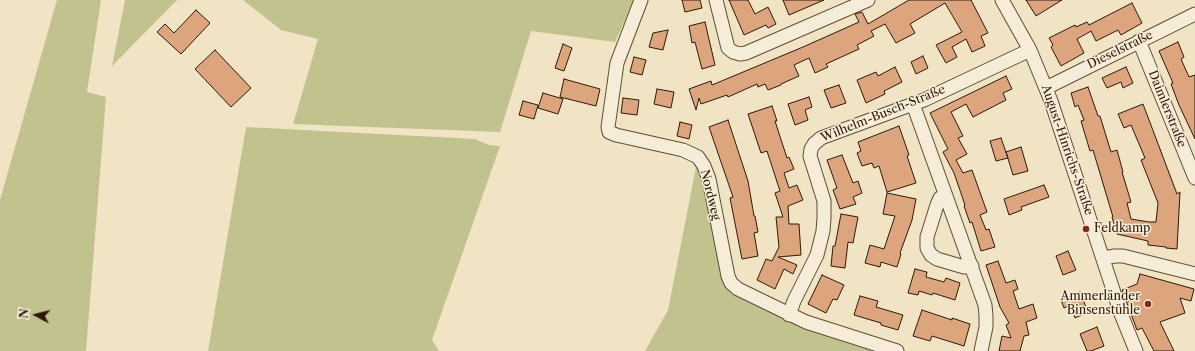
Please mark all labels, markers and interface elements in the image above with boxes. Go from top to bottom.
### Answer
street label: Dieselstraße [1085,28,1155,72]
street label: Daimlerstraße [1145,68,1189,150]
street label: Wilhelm-Busch-Straße [819,82,947,146]
street label: August-Hinrichs-Straße [1038,83,1096,217]
street label: Nordweg [697,168,723,222]
place label: Feldkamp [1094,222,1150,236]
marker: Feldkamp [1081,224,1091,234]
place label: Ammerländer Binsenstühle [1061,290,1140,318]
north arrow [16,295,56,335]
marker: Ammerländer Binsenstühle [1143,299,1153,309]
text: N [17,308,32,319]

